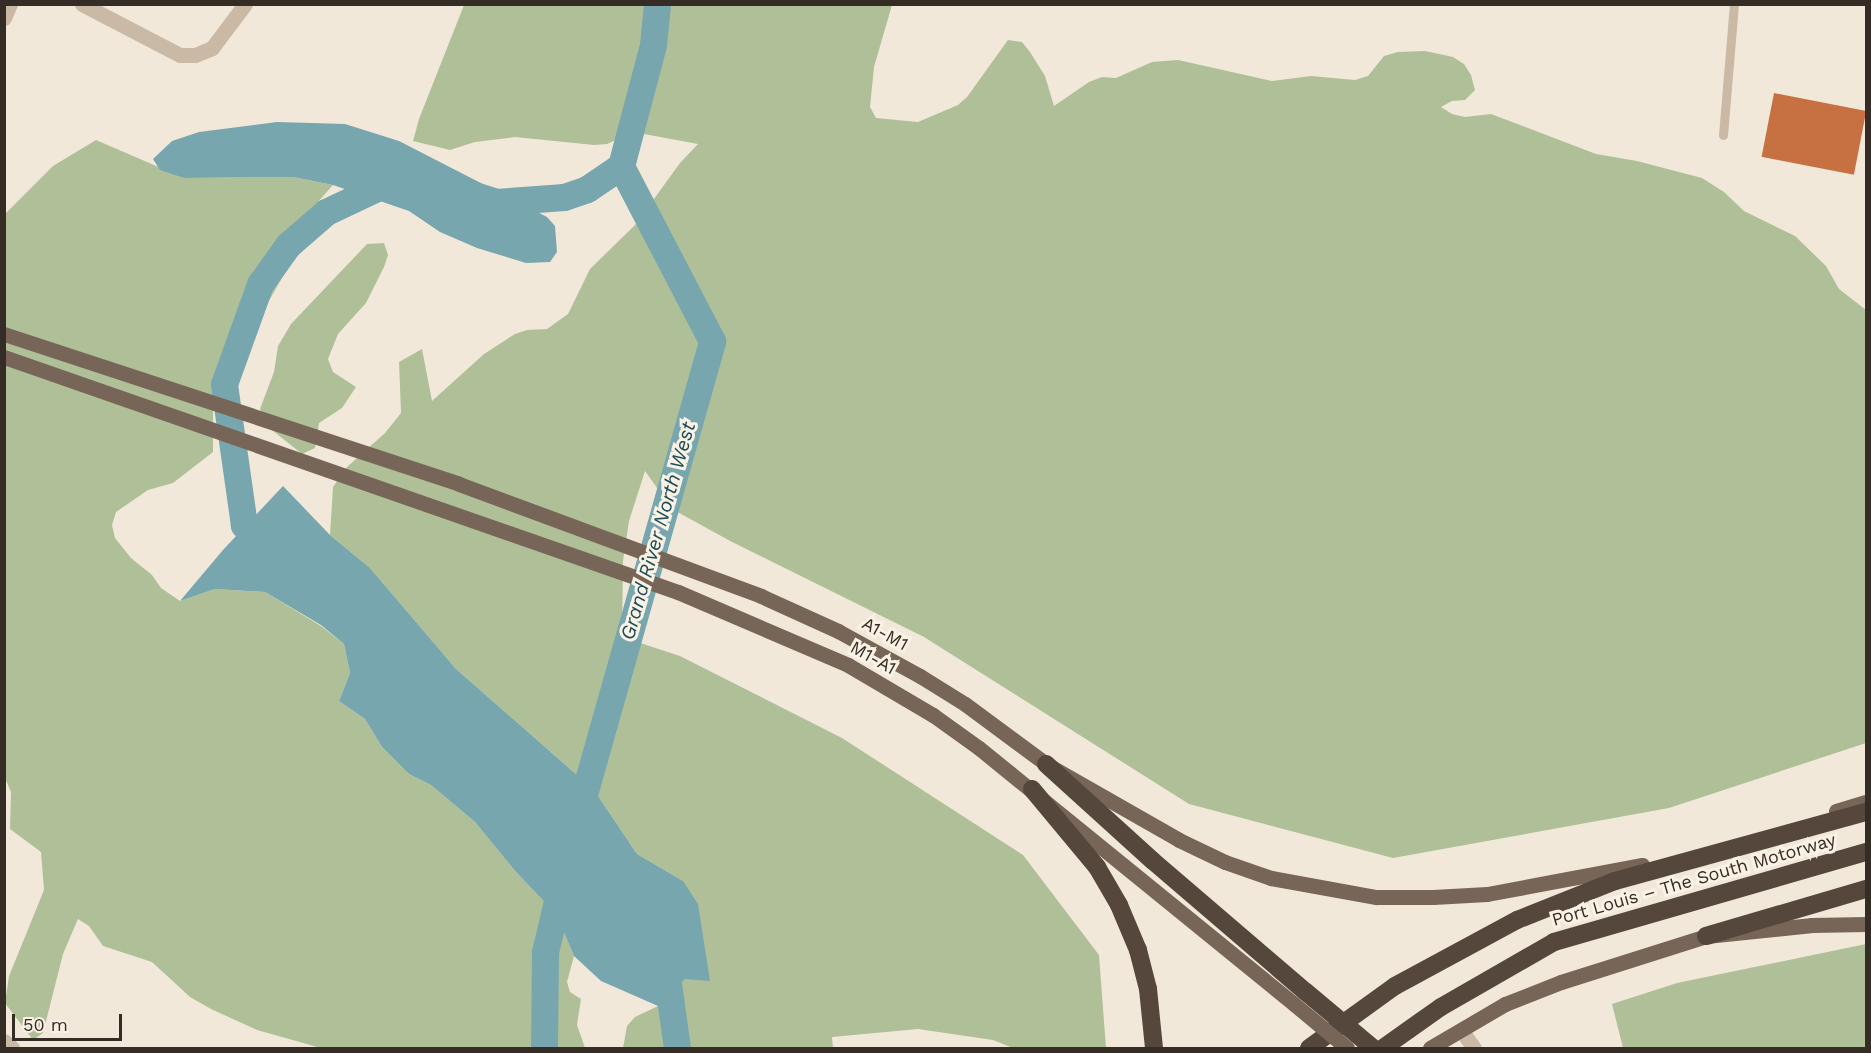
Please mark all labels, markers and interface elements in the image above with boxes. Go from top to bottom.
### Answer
water label: Grand River North West [615,419,701,643]
street label: A1-M1 [858,613,912,655]
street label: M1-A1 [846,637,900,679]
street label: Port Louis – The South Motorway [1549,829,1839,931]
scale bar [15,1002,124,1040]
text: 50 m [23,1014,68,1035]

